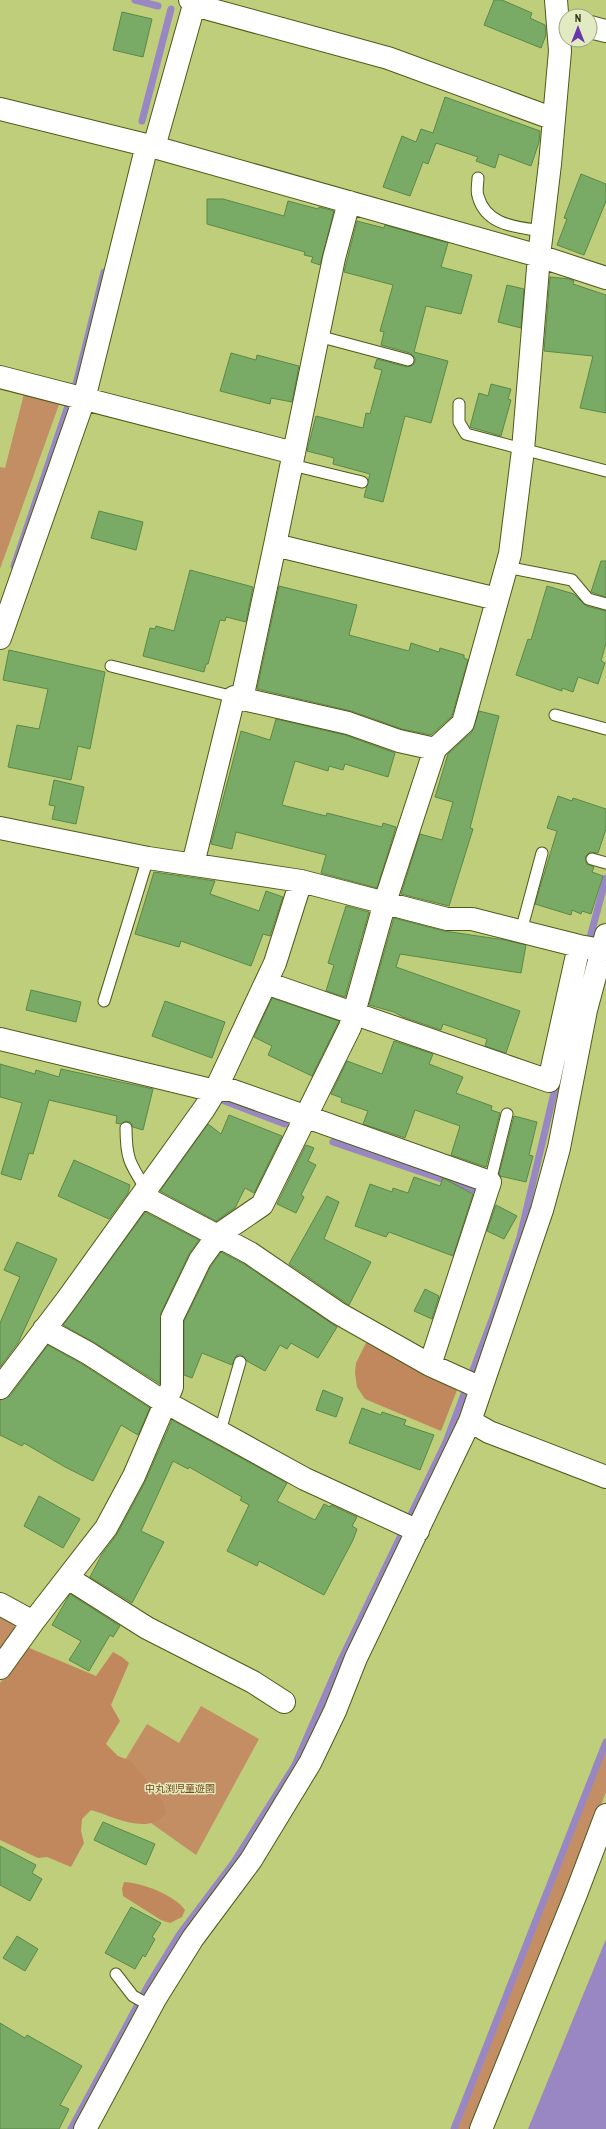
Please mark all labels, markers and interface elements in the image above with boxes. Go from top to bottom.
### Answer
north arrow [558,8,598,48]
text: N [575,11,581,25]
park label: 中丸渕児童遊園 [145,1782,215,1795]

